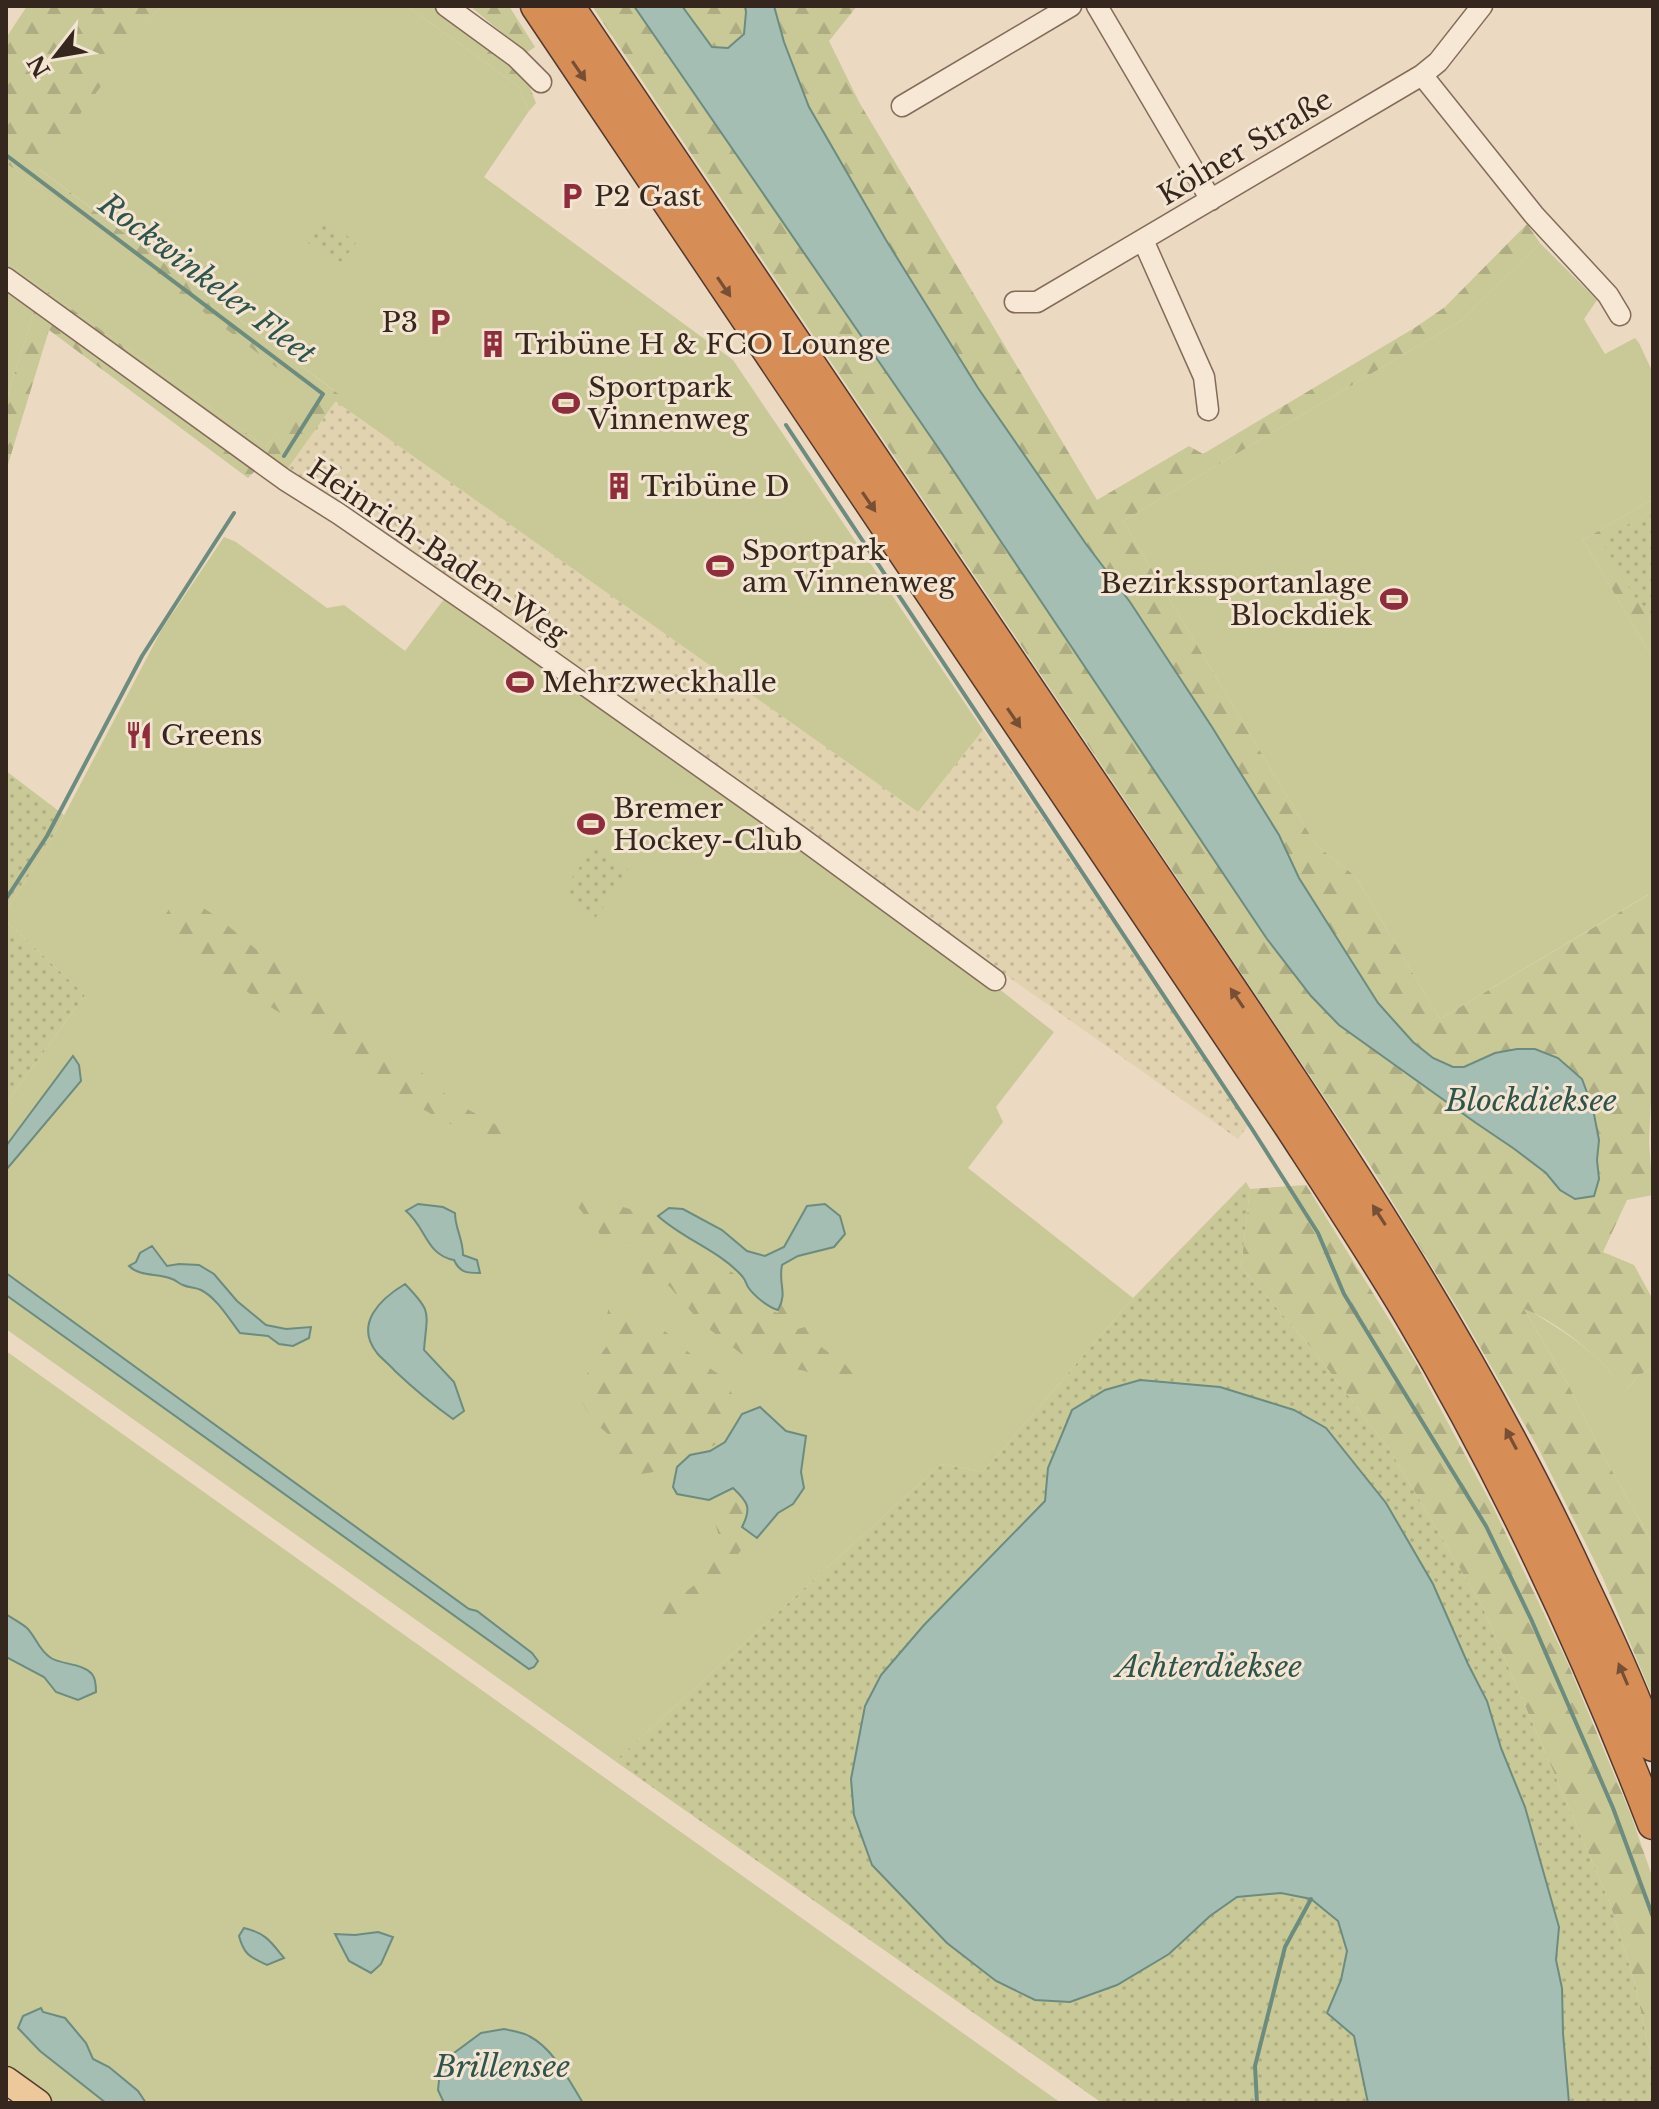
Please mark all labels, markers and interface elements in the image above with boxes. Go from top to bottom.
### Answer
north arrow [16,16,96,96]
text: N [22,50,56,82]
one-way arrow [571,60,586,81]
street label: Kölner Straße [1152,82,1339,213]
place label: P2 Gast [594,179,702,214]
parking icon: P2 Gast [557,181,587,211]
water label: Rockwinkeler Fleet [91,185,323,372]
one-way arrow [716,276,731,297]
place label: P3 [382,305,418,340]
parking icon: P3 [425,307,455,337]
place label: Tribüne H & FCO Lounge [515,327,891,362]
building icon: Tribüne H & FCO Lounge [478,329,508,359]
place label: Sportpark Vinnenweg [587,370,750,437]
sports icon: Sportpark Vinnenweg [551,388,581,418]
street label: Heinrich-Baden-Weg [301,451,576,652]
place label: Tribüne D [641,469,790,504]
building icon: Tribüne D [604,471,634,501]
one-way arrow [861,492,876,513]
place label: Sportpark am Vinnenweg [742,533,956,600]
sports icon: Sportpark am Vinnenweg [705,551,735,581]
place label: Bezirkssportanlage Blockdiek [1100,566,1373,633]
sports icon: Bezirkssportanlage Blockdiek [1379,584,1409,614]
place label: Mehrzweckhalle [542,665,777,700]
sports icon: Mehrzweckhalle [505,667,535,697]
one-way arrow [1007,707,1021,729]
place label: Greens [161,718,263,753]
restaurant icon: Greens [124,720,154,750]
place label: Bremer Hockey-Club [613,791,802,858]
sports icon: Bremer Hockey-Club [576,809,606,839]
one-way arrow [1229,987,1244,1008]
water label: Blockdieksee [1444,1082,1617,1119]
one-way arrow [1373,1204,1387,1226]
one-way arrow [1504,1428,1517,1451]
water label: Achterdieksee [1112,1648,1302,1685]
one-way arrow [1617,1662,1630,1685]
water label: Brillensee [433,2048,570,2085]

